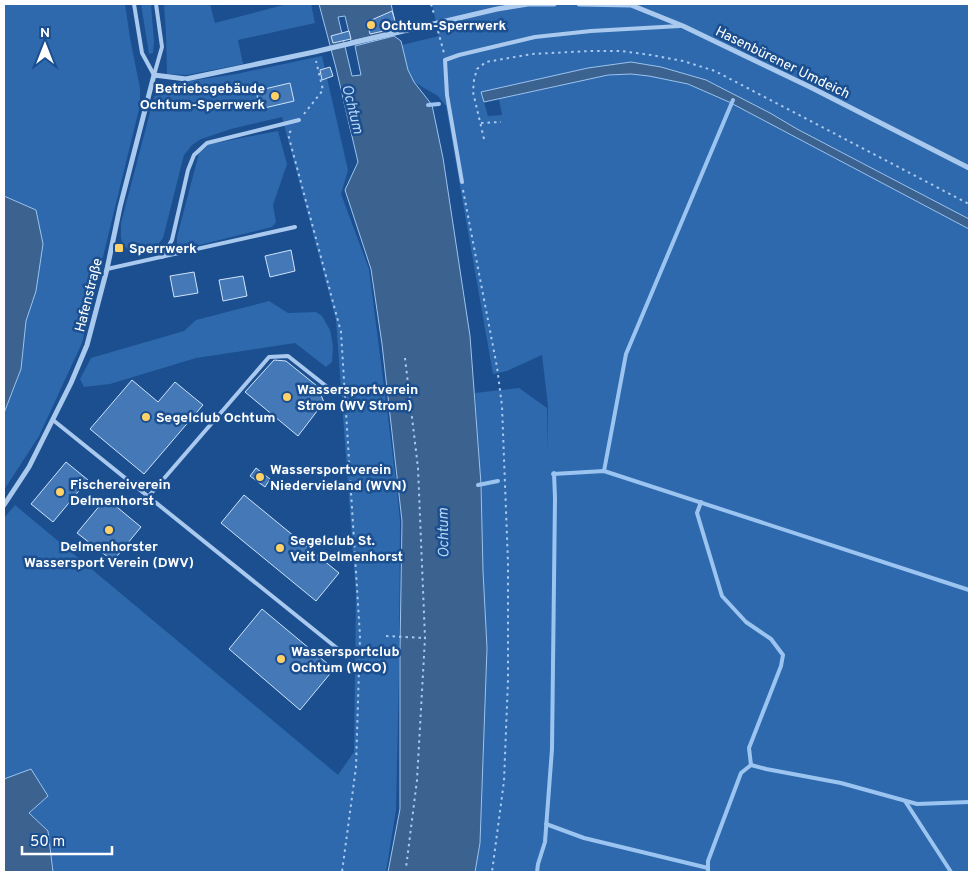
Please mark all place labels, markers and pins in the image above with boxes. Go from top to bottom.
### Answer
place label: Ochtum-Sperrwerk [381,18,507,35]
marker: Ochtum-Sperrwerk [365,19,377,31]
place label: Betriebsgebäude Ochtum-Sperrwerk [140,81,265,114]
marker: Betriebsgebäude Ochtum-Sperrwerk [269,90,281,102]
place label: Sperrwerk [129,241,197,258]
marker: Sperrwerk [113,242,125,254]
place label: Wassersportverein Strom (WV Strom) [297,382,418,415]
marker: Wassersportverein Strom (WV Strom) [281,391,293,403]
place label: Segelclub Ochtum [156,410,276,427]
marker: Segelclub Ochtum [140,411,152,423]
place label: Wassersportverein Niedervieland (WVN) [270,462,407,495]
marker: Wassersportverein Niedervieland (WVN) [254,471,266,483]
place label: Fischereiverein Delmenhorst [70,477,171,510]
marker: Fischereiverein Delmenhorst [54,486,66,498]
marker: Delmenhorster Wassersport Verein (DWV) [103,524,115,536]
place label: Segelclub St. Veit Delmenhorst [290,533,403,566]
place label: Delmenhorster Wassersport Verein (DWV) [24,539,194,572]
marker: Segelclub St. Veit Delmenhorst [274,542,286,554]
place label: Wassersportclub Ochtum (WCO) [291,644,399,677]
marker: Wassersportclub Ochtum (WCO) [275,653,287,665]

